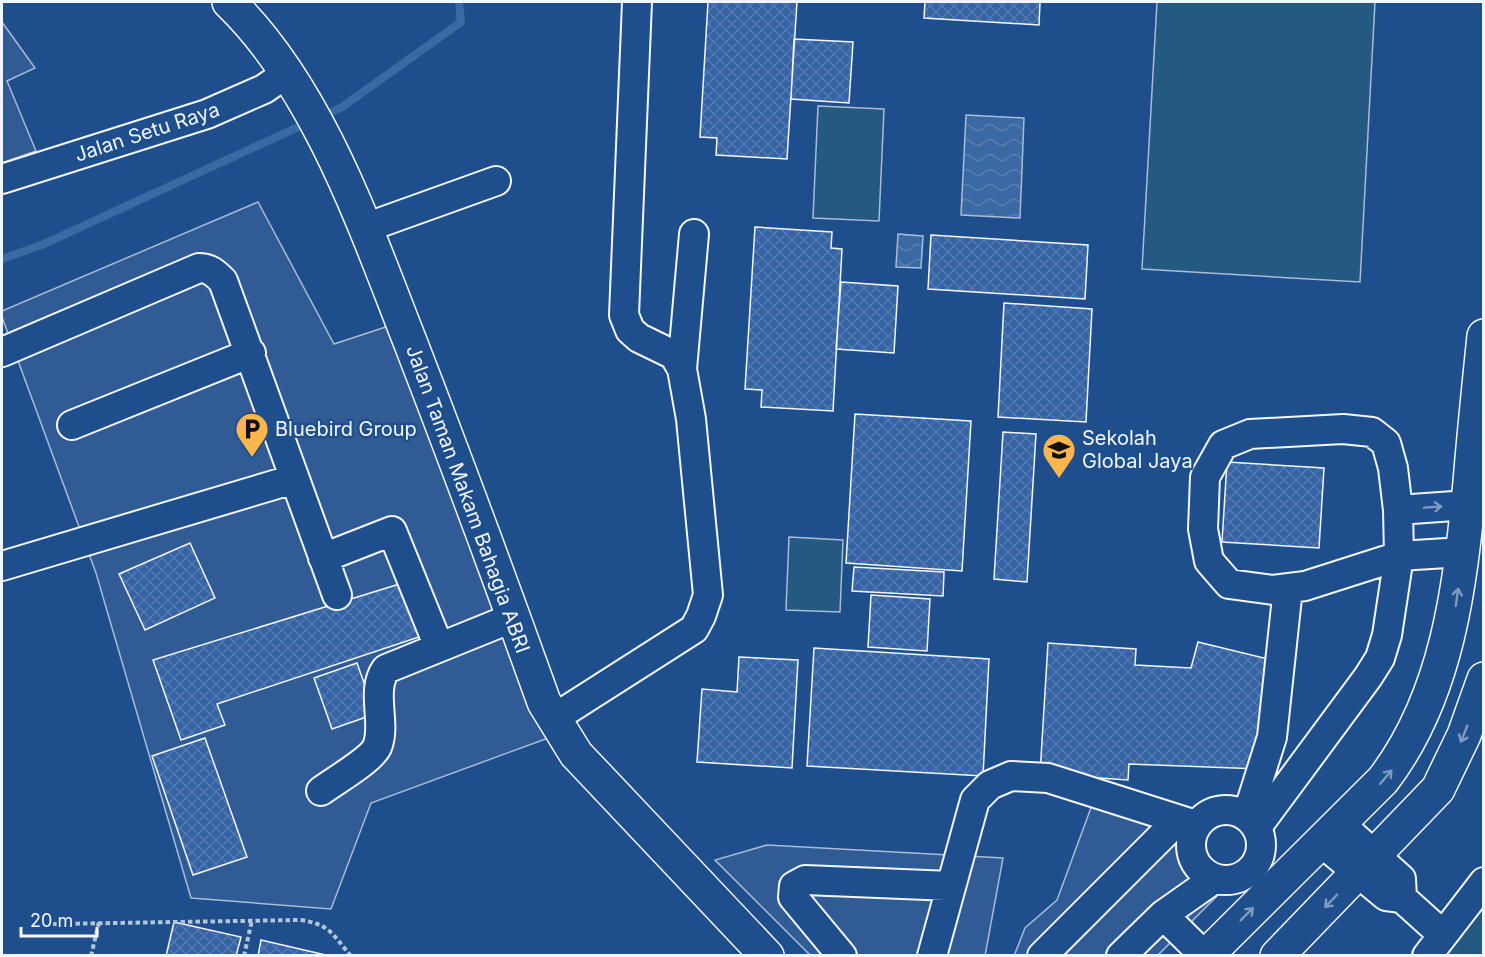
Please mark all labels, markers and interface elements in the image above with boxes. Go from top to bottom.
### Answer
street label: Jalan Setu Raya [72,97,222,167]
street label: Jalan Taman Makam Bahagia ABRI [401,342,535,656]
parking icon: Bluebird Group [234,411,270,458]
place label: Bluebird Group [275,417,417,441]
place label: Sekolah Global Jaya [1082,426,1193,473]
school or university icon: Sekolah Global Jaya [1041,432,1077,479]
one-way arrow [1422,501,1442,512]
one-way arrow [1451,588,1462,608]
one-way arrow [1457,724,1468,743]
one-way arrow [1379,769,1392,785]
one-way arrow [1324,893,1338,908]
scale bar [21,900,98,938]
one-way arrow [1240,907,1255,922]
text: 20 m [30,910,73,931]

